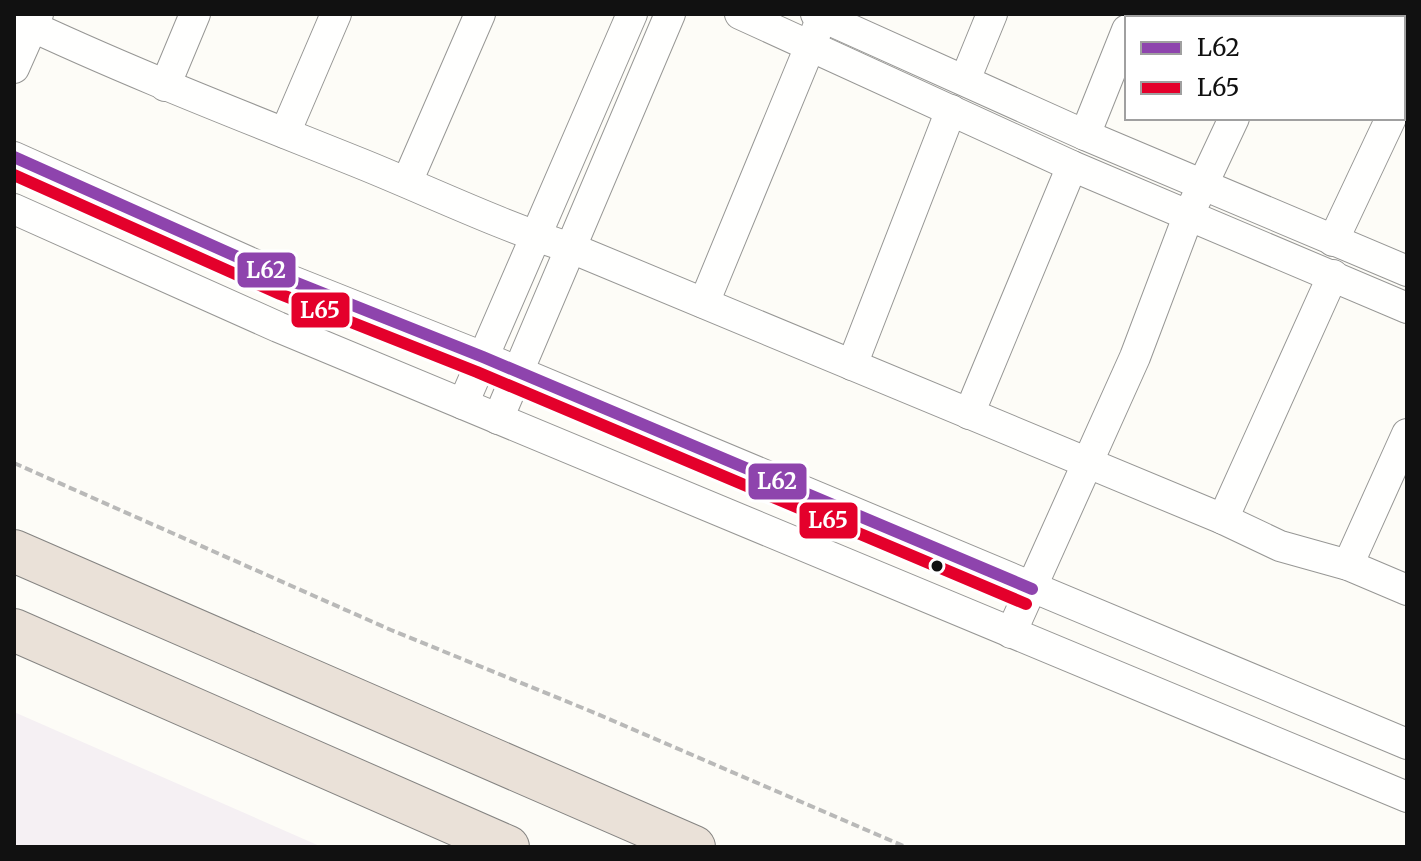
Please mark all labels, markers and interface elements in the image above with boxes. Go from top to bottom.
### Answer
legend [1125,16,1405,120]
text: L62 [1197,32,1240,63]
text: L65 [1197,72,1240,103]
line badge: L62 [236,251,297,289]
text: L62 [246,256,286,284]
line badge: L65 [290,291,351,329]
text: L65 [300,296,340,324]
line badge: L62 [747,462,808,501]
text: L62 [757,467,797,495]
line badge: L65 [798,501,859,540]
text: L65 [808,506,848,534]
unlabelled marker [929,558,945,574]

